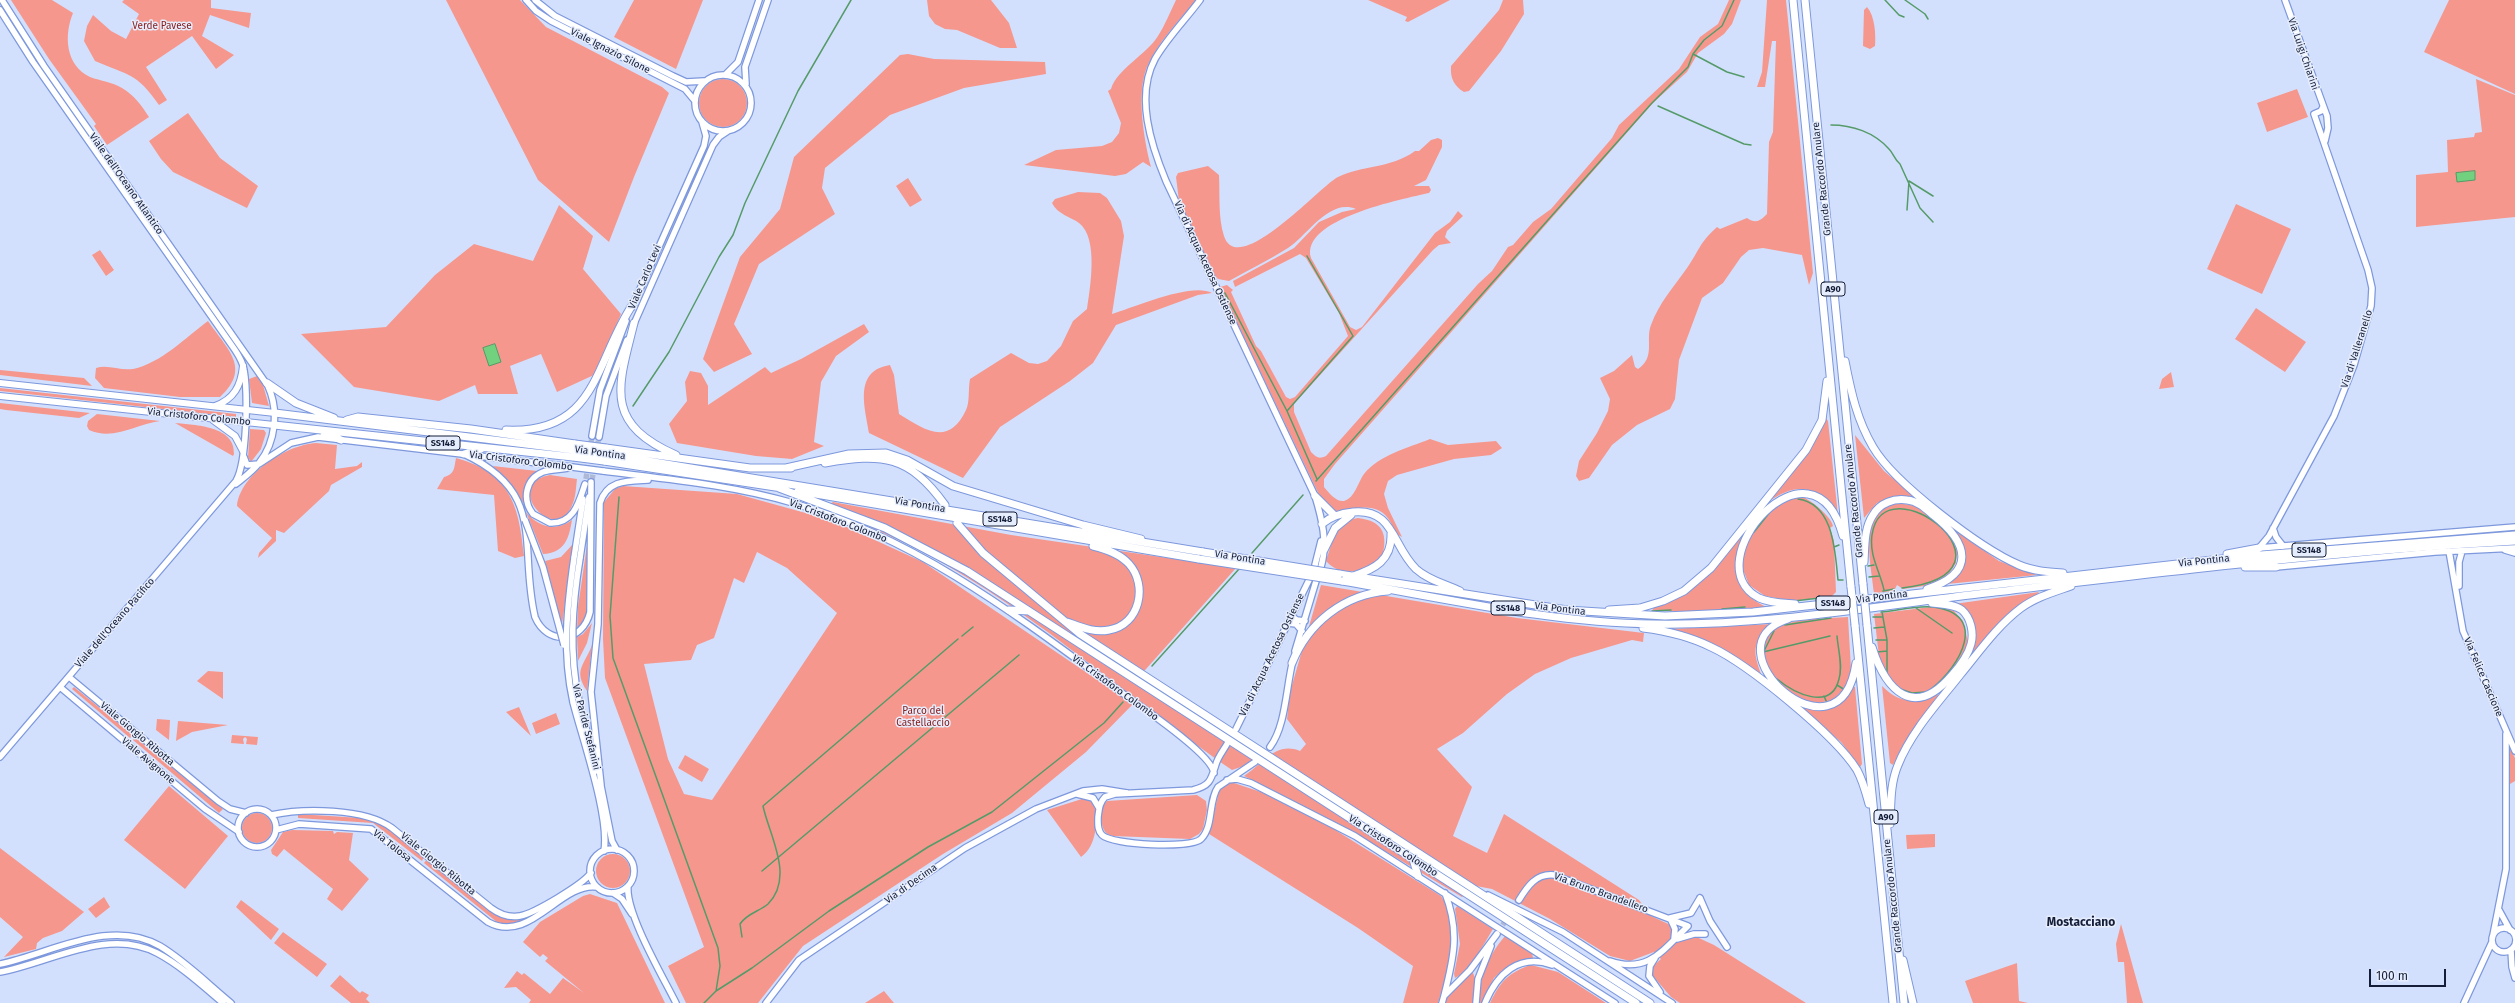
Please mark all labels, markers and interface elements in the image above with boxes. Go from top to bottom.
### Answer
street label: Via Luigi Chiarini [2285,16,2321,92]
park label: Verde Pavese [132,20,192,32]
street label: Viale Ignazio Silone [568,26,652,76]
street label: Grande Raccordo Anulare [1810,122,1834,236]
street label: Viale dell'Oceano Atlantico [86,131,166,237]
street label: Via di Acqua Acetosa Ostiense [1171,199,1239,327]
street label: Viale Carlo Levi [626,243,664,311]
road number: A90 [1821,282,1845,296]
street label: Via di Valleranello [2339,308,2375,390]
street label: Via Cristoforo Colombo [147,406,251,428]
road number: SS148 [426,436,460,450]
street label: Via Pontina [574,443,626,463]
street label: Grande Raccordo Anulare [1842,444,1866,558]
street label: Via Cristoforo Colombo [469,449,573,473]
street label: Via Pontina [894,495,946,515]
street label: Via Cristoforo Colombo [787,497,889,545]
road number: SS148 [983,512,1017,526]
road number: SS148 [2292,543,2326,557]
street label: Via Pontina [1214,548,1266,568]
street label: Via Pontina [2178,552,2230,570]
street label: Viale dell'Oceano Pacifico [73,576,157,670]
street label: Via Pontina [1856,588,1908,606]
street label: Via di Acqua Acetosa Ostiense [1237,592,1307,718]
road number: SS148 [1816,596,1850,610]
street label: Via Pontina [1534,600,1586,618]
road number: SS148 [1491,601,1525,615]
street label: Via Felice Cascione [2461,635,2505,719]
street label: Via Cristoforo Colombo [1069,653,1161,723]
street label: Via Paride Stefanini [570,683,602,771]
street label: Viale Giorgio Ribotta [97,699,177,769]
park label: Parco del Castellaccio [896,705,950,728]
street label: Viale Avignone [119,735,177,787]
road number: A90 [1874,810,1898,824]
street label: Via Cristoforo Colombo [1346,813,1440,879]
street label: Via Tolosa [370,827,414,865]
street label: Viale Giorgio Ribotta [398,830,478,898]
street label: Grande Raccordo Anulare [1881,839,1905,953]
street label: Via di Decima [882,861,940,907]
street label: Via Bruno Brandellero [1552,870,1650,916]
district label: Mostacciano [2047,916,2115,930]
scale bar [2371,961,2448,987]
text: 100 m [2376,969,2408,983]

